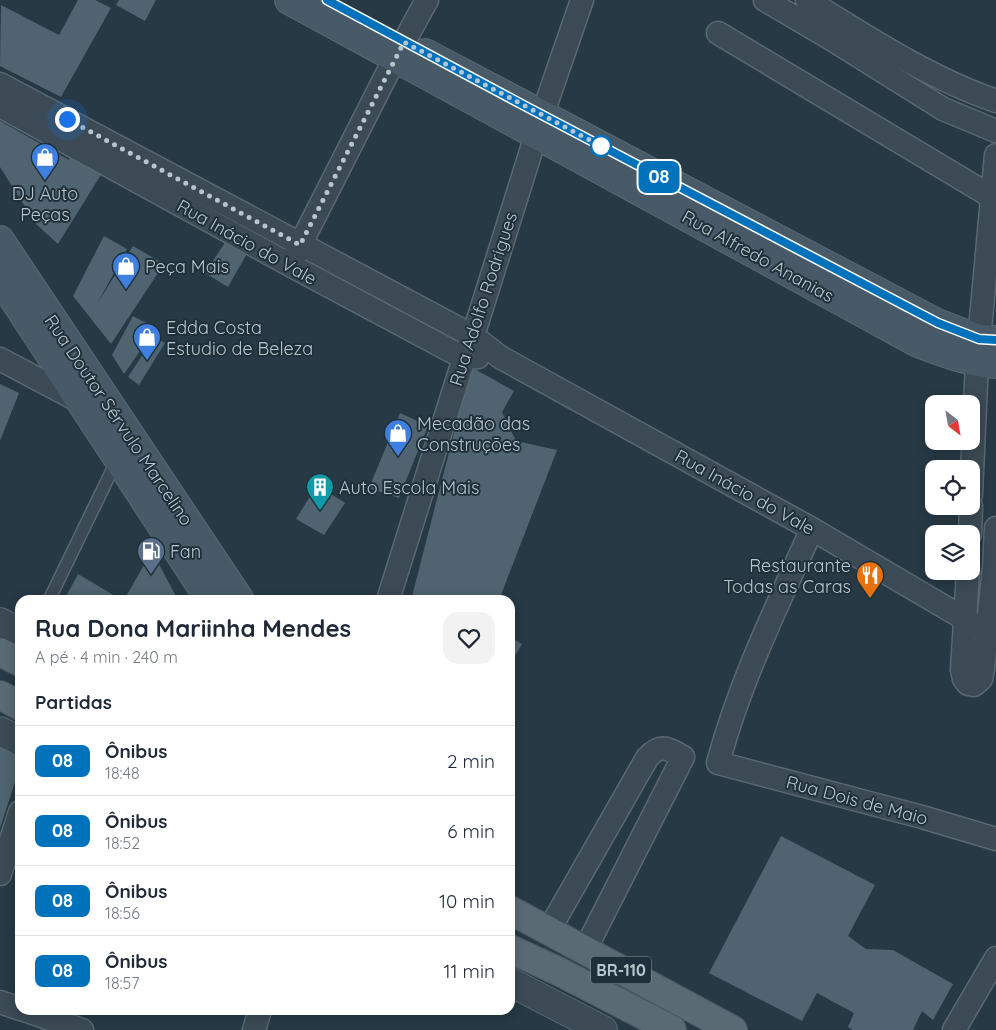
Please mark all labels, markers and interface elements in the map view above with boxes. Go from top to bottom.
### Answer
your location [55,107,80,132]
unlabelled marker [590,135,612,157]
shop icon: DJ Auto Peças [30,142,60,181]
line badge: 08 [636,161,682,193]
text: 08 [649,165,669,188]
place label: DJ Auto Peças [12,182,78,226]
street label: Rua Inácio do Vale [173,194,321,290]
street label: Rua Alfredo Ananias [678,205,838,307]
street label: Rua Adolfo Rodrigues [444,209,522,389]
shop icon: Peça Mais [111,251,141,290]
place label: Peça Mais [145,255,229,278]
street label: Rua Doutor Sérvulo Marcelino [40,310,198,530]
place label: Edda Costa Estudio de Beleza [166,316,313,360]
shop icon: Edda Costa Estudio de Beleza [132,322,162,361]
north arrow [925,395,980,450]
map controls [925,395,980,580]
place label: Mecadão das Construções [417,412,530,456]
shop icon: Mecadão das Construções [383,418,413,457]
street label: Rua Inácio do Vale [671,444,819,540]
button: locate [925,460,980,515]
building icon: Auto Escola Mais [305,472,335,511]
place label: Auto Escola Mais [339,476,479,499]
button: layers [925,525,980,580]
fuel station icon: Fan [136,536,166,575]
place label: Fan [170,540,201,563]
place label: Restaurante Todas as Caras [723,554,851,598]
restaurant icon: Restaurante Todas as Caras [855,560,885,599]
button: heart [443,612,495,664]
text: Rua Dona Mariinha Mendes [35,613,351,643]
text: A pé · 4 min · 240 m [35,647,178,667]
text: Partidas [35,690,112,714]
text: Ônibus [105,739,167,763]
text: 08 [52,749,73,772]
text: 2 min [447,749,495,773]
text: 18:48 [105,763,140,783]
street label: Rua Dois de Maio [784,770,930,830]
text: Ônibus [105,809,167,833]
text: 08 [52,819,73,842]
text: 6 min [447,819,495,843]
text: 18:52 [105,833,140,853]
text: Ônibus [105,879,167,903]
text: 08 [52,889,73,912]
text: 10 min [439,889,495,913]
text: 18:56 [105,903,140,923]
text: Ônibus [105,949,167,973]
road number: BR-110 [591,956,651,984]
text: 08 [52,959,73,982]
text: 11 min [443,959,495,983]
text: 18:57 [105,973,139,993]

